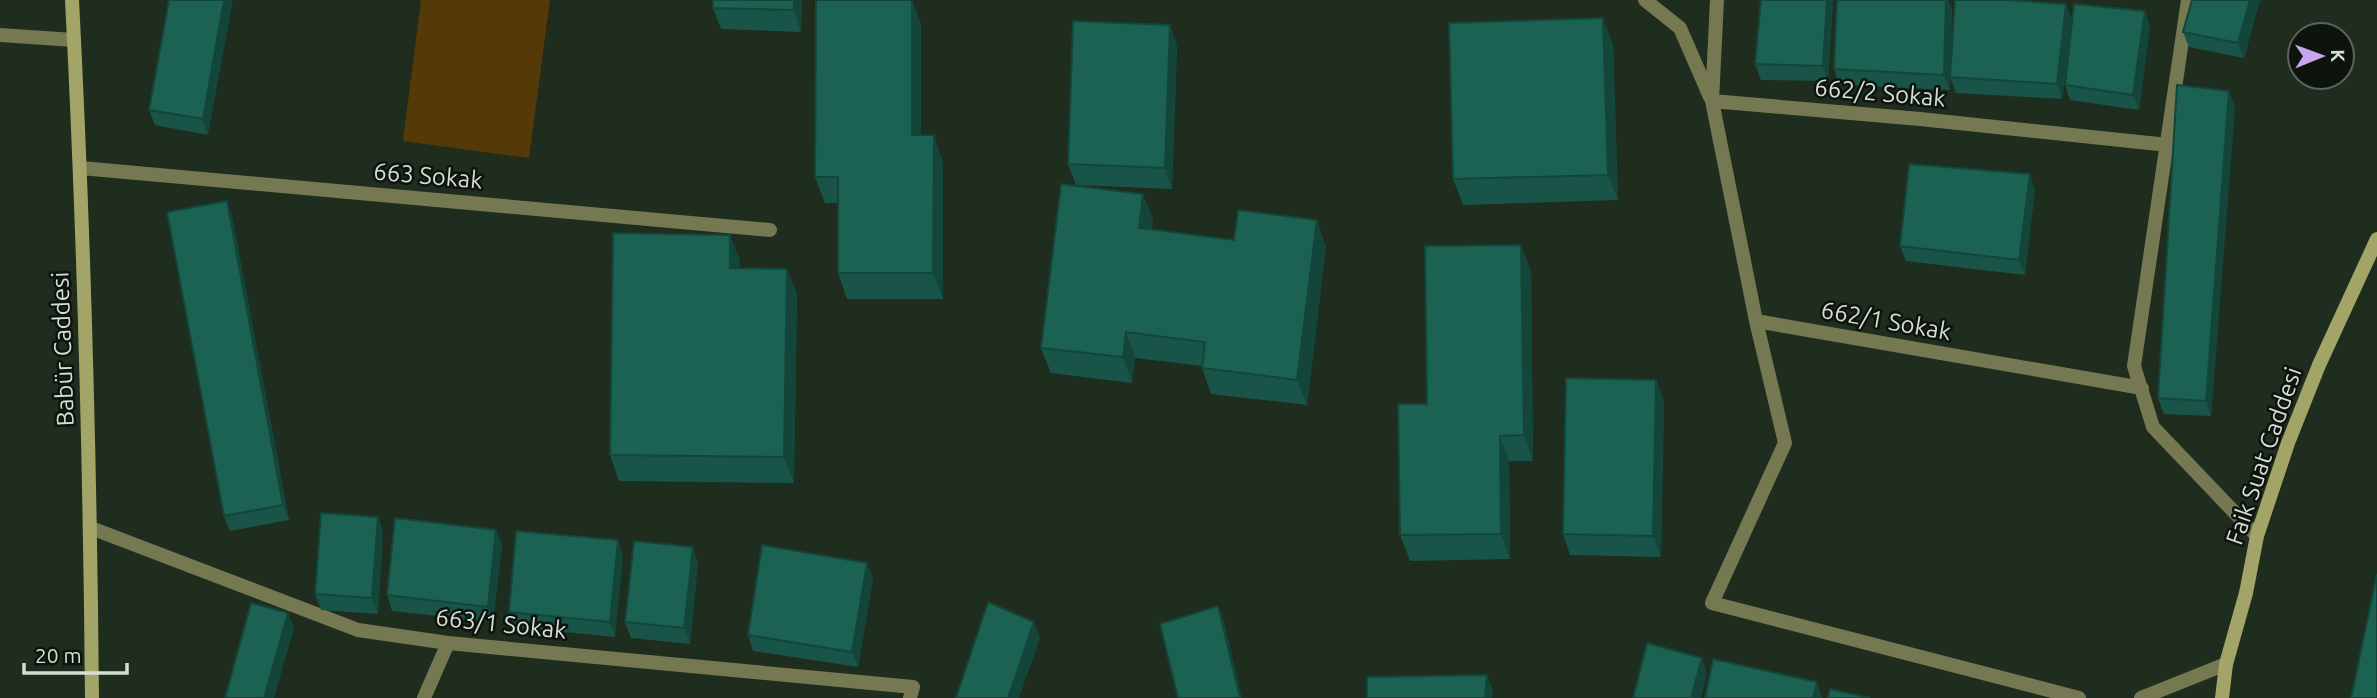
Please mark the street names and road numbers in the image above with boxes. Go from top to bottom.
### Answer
street label: 662/2 Sokak [1813,73,1947,112]
street label: 663 Sokak [372,157,484,194]
street label: Babür Caddesi [46,271,79,427]
street label: 662/1 Sokak [1819,296,1953,345]
street label: Faik Suat Caddesi [2221,364,2307,548]
street label: 663/1 Sokak [434,603,568,644]

